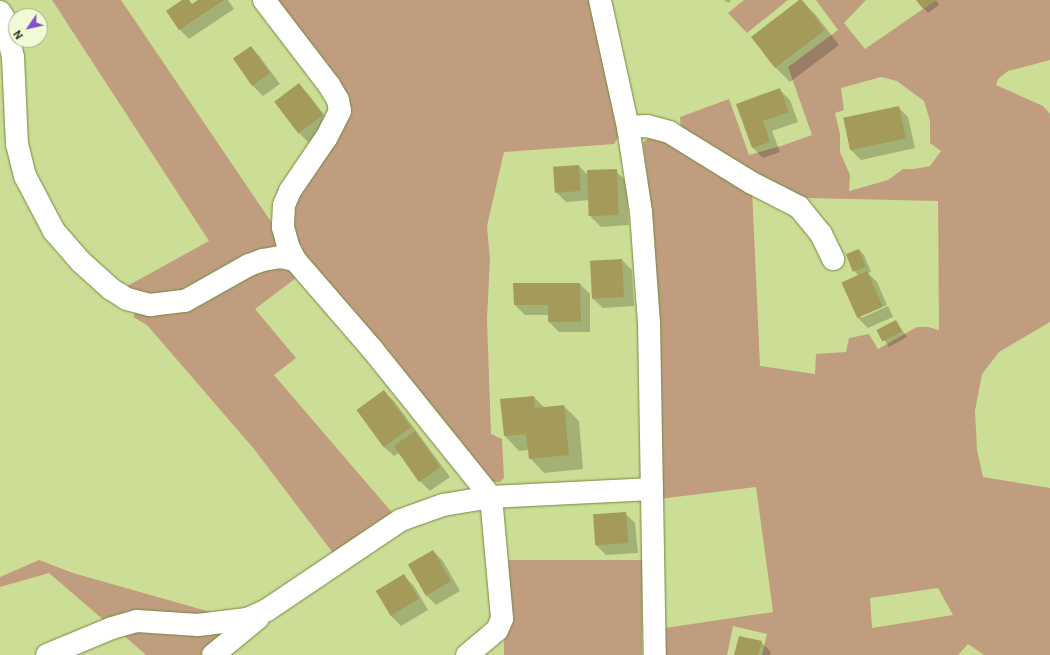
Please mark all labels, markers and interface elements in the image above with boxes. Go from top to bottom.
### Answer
north arrow [8,8,48,48]
text: N [11,28,26,41]

